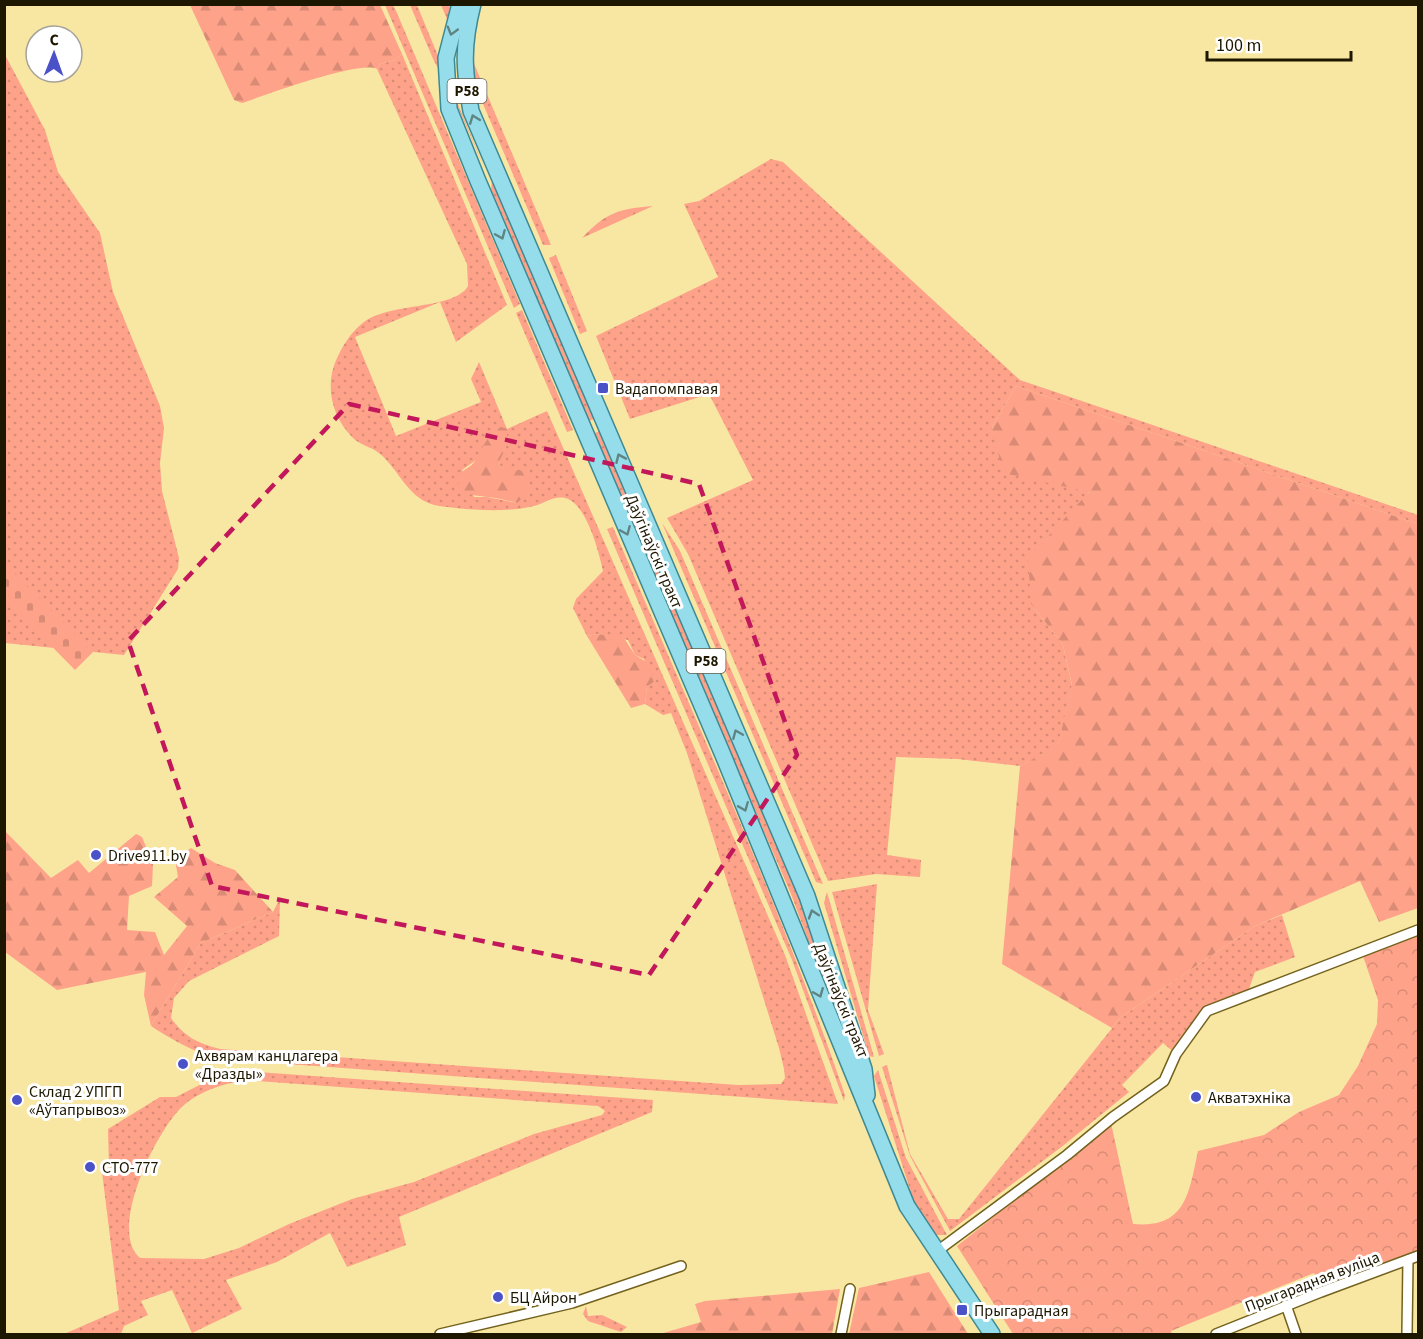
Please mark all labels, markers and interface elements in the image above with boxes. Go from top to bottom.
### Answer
north arrow [24,24,84,84]
scale bar [1207,24,1351,62]
one-way arrow [446,26,459,36]
text: С [49,29,59,51]
text: 100 m [1216,33,1261,58]
road number: Р58 [448,79,486,103]
one-way arrow [469,114,481,125]
one-way arrow [494,229,506,240]
place label: Вадапомпавая [615,378,718,400]
marker: Вадапомпавая [596,381,610,395]
one-way arrow [615,453,627,464]
street label: Даўгінаўскі тракт [620,491,688,612]
one-way arrow [619,524,631,535]
road number: Р58 [686,649,726,673]
one-way arrow [732,729,744,740]
one-way arrow [737,800,749,811]
place label: Drive911.by [108,845,187,867]
marker: Drive911.by [89,848,103,862]
one-way arrow [807,909,820,920]
street label: Даўгінаўскі тракт [808,940,874,1061]
one-way arrow [812,987,824,998]
place label: Ахвярам канцлагера «Дразды» [195,1045,338,1085]
marker: Ахвярам канцлагера «Дразды» [176,1057,190,1071]
place label: Склад 2 УПГП «Аўтапрывоз» [29,1081,126,1121]
place label: Акватэхніка [1208,1087,1291,1109]
marker: Акватэхніка [1189,1090,1203,1104]
marker: Склад 2 УПГП «Аўтапрывоз» [10,1093,24,1107]
place label: СТО-777 [102,1157,159,1179]
marker: СТО-777 [83,1160,97,1174]
street label: Прыгарадная вуліца [1242,1246,1383,1318]
place label: БЦ Айрон [510,1287,577,1309]
marker: БЦ Айрон [491,1290,505,1304]
place label: Прыгарадная [974,1300,1069,1322]
marker: Прыгарадная [955,1303,969,1317]

